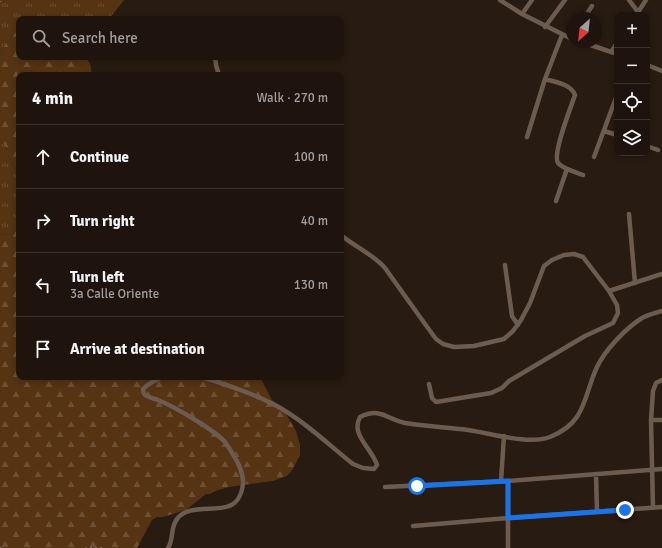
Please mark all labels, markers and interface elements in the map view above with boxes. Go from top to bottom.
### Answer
north arrow [566,12,602,48]
map controls [614,12,650,156]
button: + [614,12,650,48]
search box [16,16,344,60]
icon: search [30,27,52,49]
text: Search here [62,29,138,47]
button: − [614,48,650,84]
button: locate [614,84,650,120]
text: 4 min [32,88,73,109]
text: Walk · 270 m [257,90,328,106]
button: layers [614,120,650,156]
icon: ahead [32,146,54,168]
text: Continue [70,148,129,166]
text: 100 m [294,149,328,165]
icon: right [32,210,54,232]
text: Turn right [70,212,135,230]
text: 40 m [301,213,328,229]
text: Turn left [70,268,124,286]
icon: left [32,274,54,296]
text: 130 m [294,277,328,293]
text: 3a Calle Oriente [70,286,159,302]
icon: arrive [32,338,54,360]
text: Arrive at destination [70,340,205,358]
route start [408,477,426,495]
route end [616,501,634,519]

